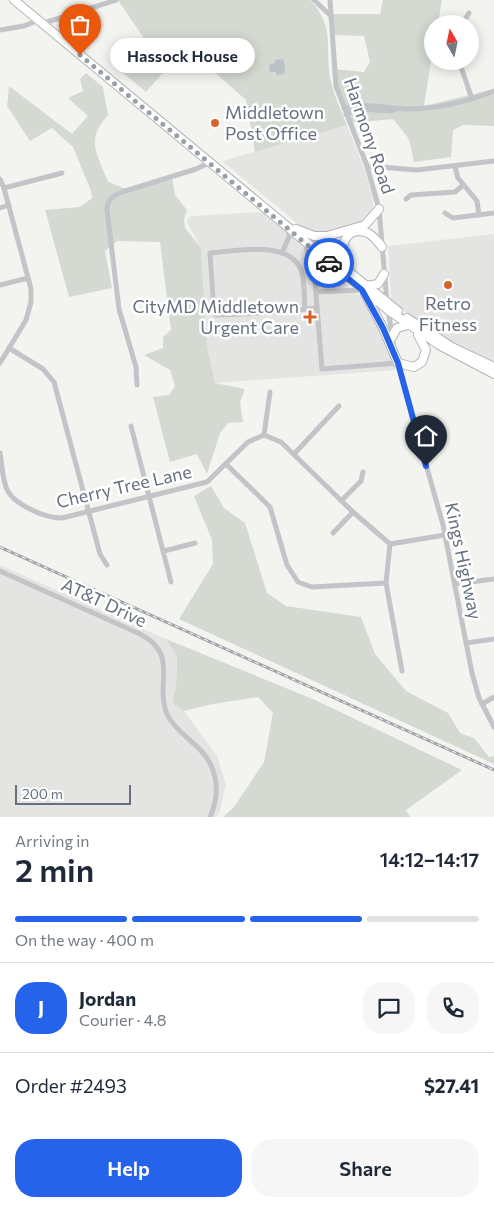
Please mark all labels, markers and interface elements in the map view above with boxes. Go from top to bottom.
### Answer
pin [59,4,101,55]
icon: bag [66,11,94,39]
north arrow [424,15,479,70]
map controls [424,15,479,70]
callout: Hassock House [110,38,255,72]
text: Hassock House [127,46,238,65]
street label: Harmony Road [340,75,400,197]
place label: Middletown Post Office [225,101,324,144]
marker: Middletown Post Office [209,117,221,129]
courier [304,238,354,288]
icon: car [315,249,343,277]
marker: Retro Fitness [442,279,454,291]
place label: Retro Fitness [419,292,477,335]
place label: CityMD Middletown Urgent Care [132,295,299,338]
marker: CityMD Middletown Urgent Care [303,310,317,324]
pin [405,415,447,466]
icon: home [412,422,440,450]
street label: Cherry Tree Lane [54,460,194,512]
street label: Kings Highway [441,500,487,621]
street label: AT&T Drive [58,573,150,631]
scale bar [15,782,131,805]
text: 200 m [22,785,63,802]
text: Arriving in [15,831,89,850]
text: 14:12–14:17 [380,848,479,871]
text: 2 min [15,849,94,889]
text: On the way · 400 m [15,930,154,949]
button: chat [363,982,415,1034]
button: phone [427,982,479,1034]
text: Jordan [79,987,136,1010]
text: J [38,996,44,1019]
text: Courier · 4.8 [79,1010,166,1029]
text: Order #2493 [15,1074,127,1097]
text: $27.41 [424,1074,479,1097]
button: Help [15,1139,242,1197]
button: Share [252,1139,479,1197]

